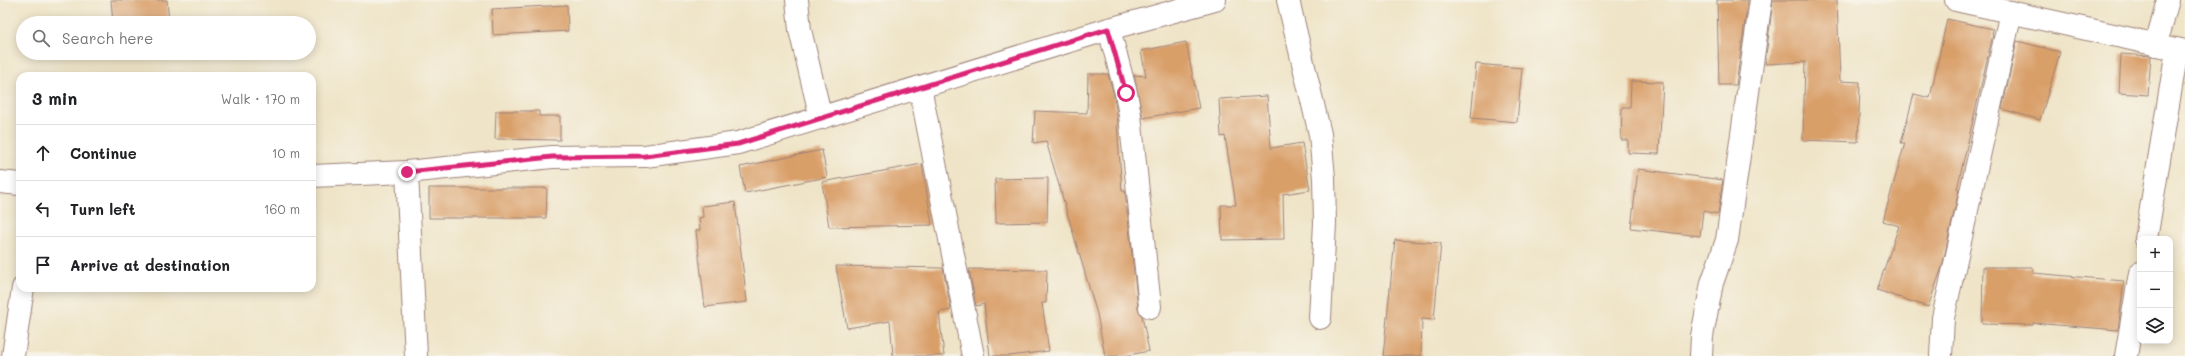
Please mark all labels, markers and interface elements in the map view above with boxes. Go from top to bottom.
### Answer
search box [16,16,316,60]
icon: search [30,27,52,49]
text: Search here [62,28,153,48]
route start [1117,84,1135,102]
text: 3 min [32,87,77,109]
text: Walk · 170 m [221,90,300,107]
icon: ahead [32,142,54,164]
text: Continue [70,143,137,163]
text: 10 m [272,144,300,161]
route end [398,163,416,181]
icon: left [32,198,54,220]
text: Turn left [70,199,135,219]
text: 160 m [264,200,300,217]
map controls [2137,236,2173,344]
button: + [2137,236,2173,272]
icon: arrive [32,254,54,276]
text: Arrive at destination [70,255,230,275]
button: − [2137,272,2173,308]
button: layers [2137,308,2173,344]

